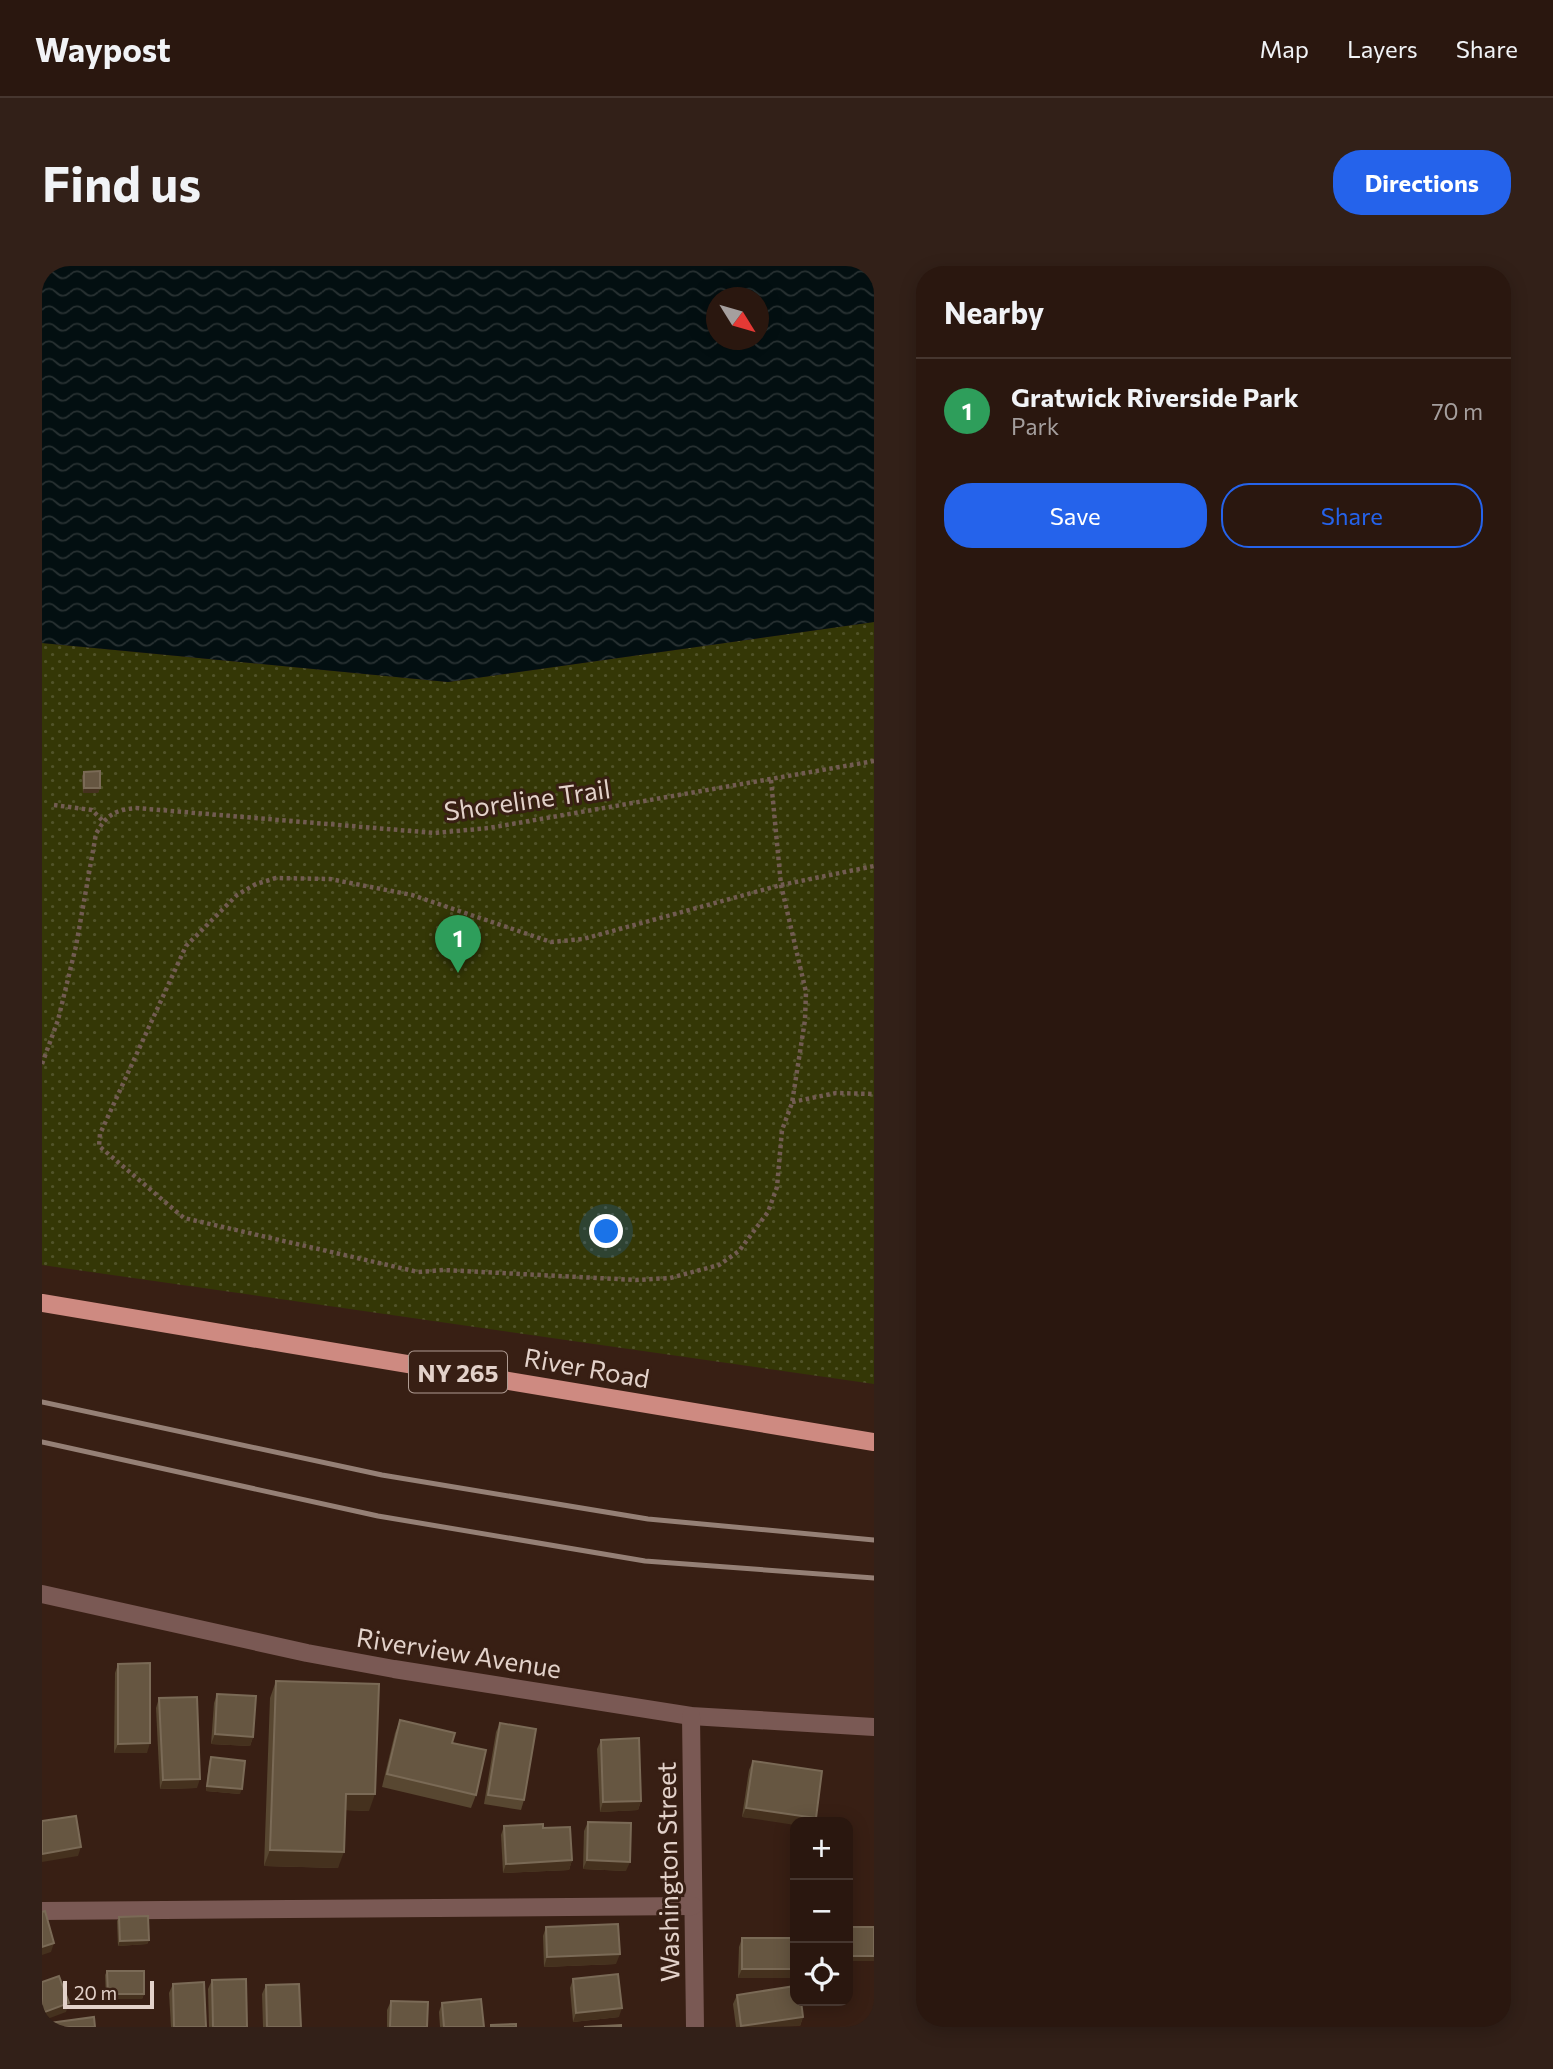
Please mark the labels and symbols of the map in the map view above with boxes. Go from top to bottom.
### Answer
north arrow [706,287,769,350]
street label: Shoreline Trail [442,772,612,826]
pin: 1 [435,915,481,973]
your location [589,1214,623,1248]
street label: River Road [522,1341,652,1393]
road number: NY 265 [409,1352,507,1392]
street label: Riverview Avenue [354,1621,564,1683]
street label: Washington Street [650,1761,684,1983]
scale bar [63,1978,154,2010]

